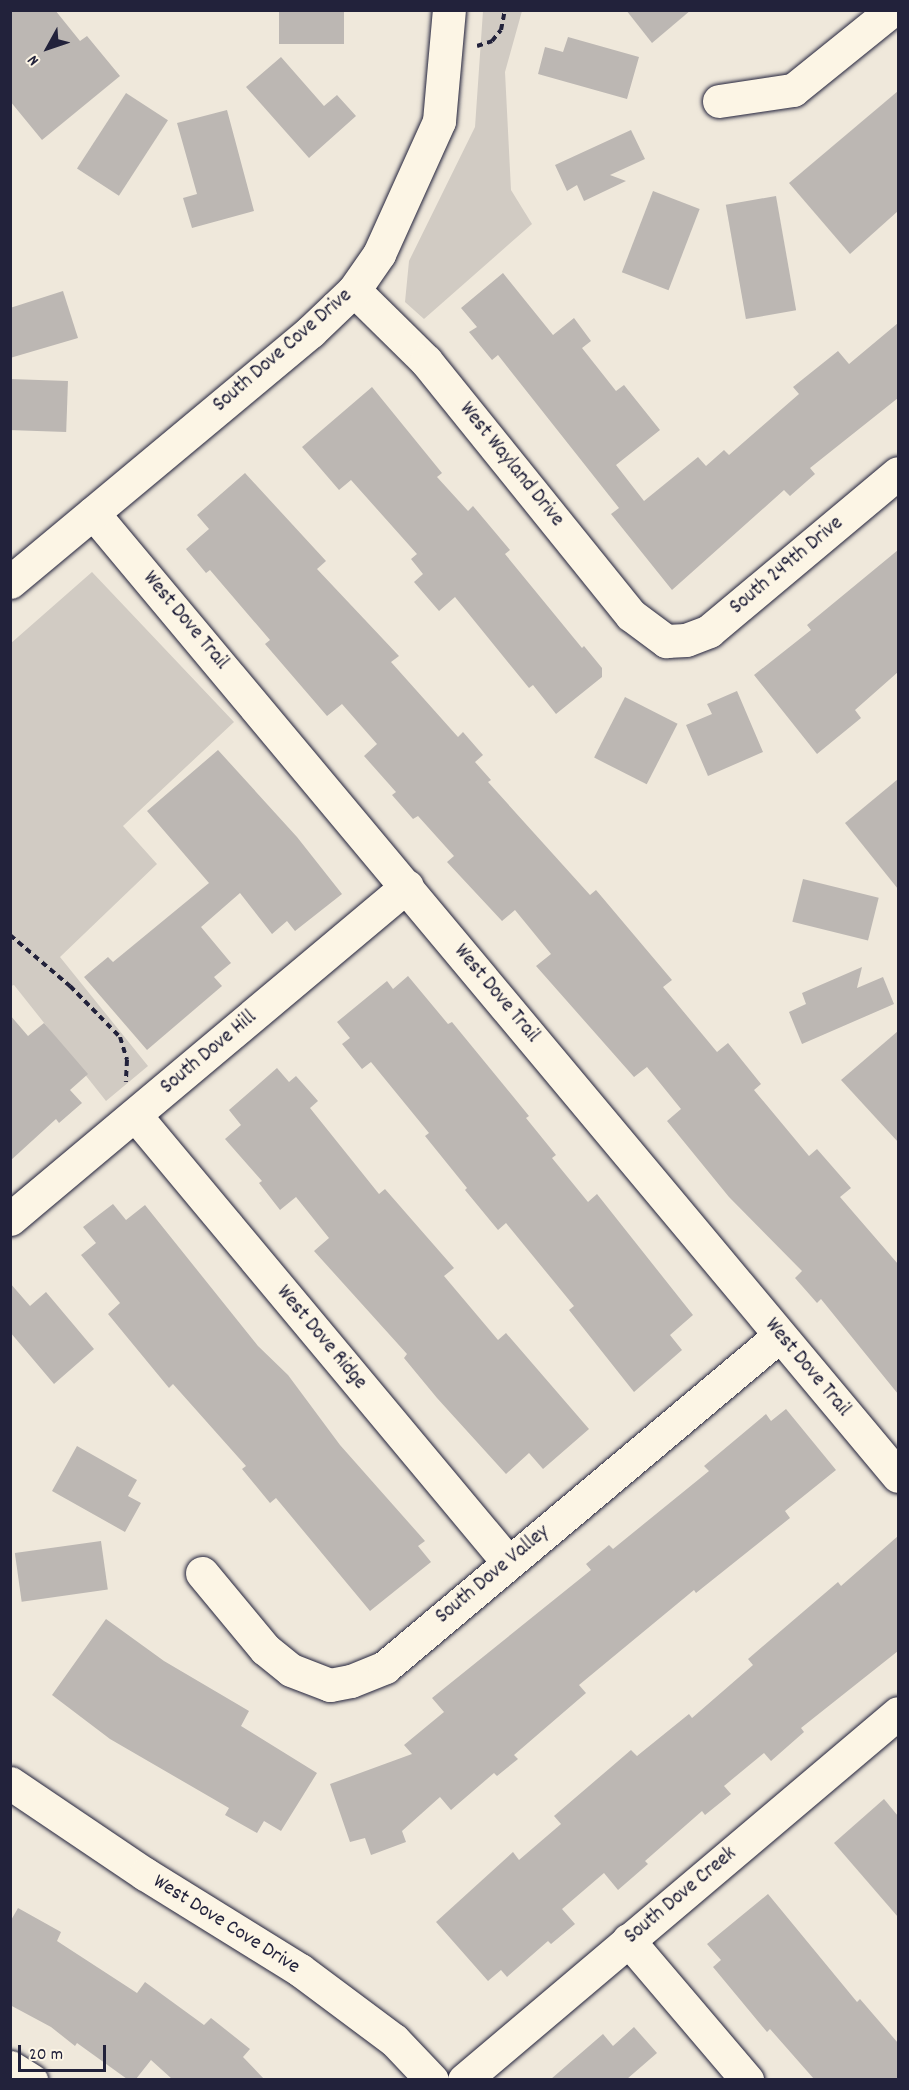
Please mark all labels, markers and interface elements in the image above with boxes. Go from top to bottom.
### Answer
north arrow [18,18,78,78]
text: N [22,49,45,70]
street label: South Dove Cove Drive [208,284,358,418]
street label: West Wayland Drive [453,398,569,532]
street label: South 249th Drive [725,511,849,621]
street label: West Dove Trail [137,567,233,675]
street label: West Dove Trail [448,940,544,1048]
street label: South Dove Hill [156,1006,262,1100]
street label: West Dove Ridge [270,1281,372,1395]
street label: West Dove Trail [759,1314,855,1422]
street label: South Dove Valley [431,1520,555,1630]
street label: South Dove Creek [620,1842,742,1950]
street label: West Dove Cove Drive [148,1870,304,1980]
scale bar [21,2033,110,2071]
text: 20 m [29,2043,63,2068]

